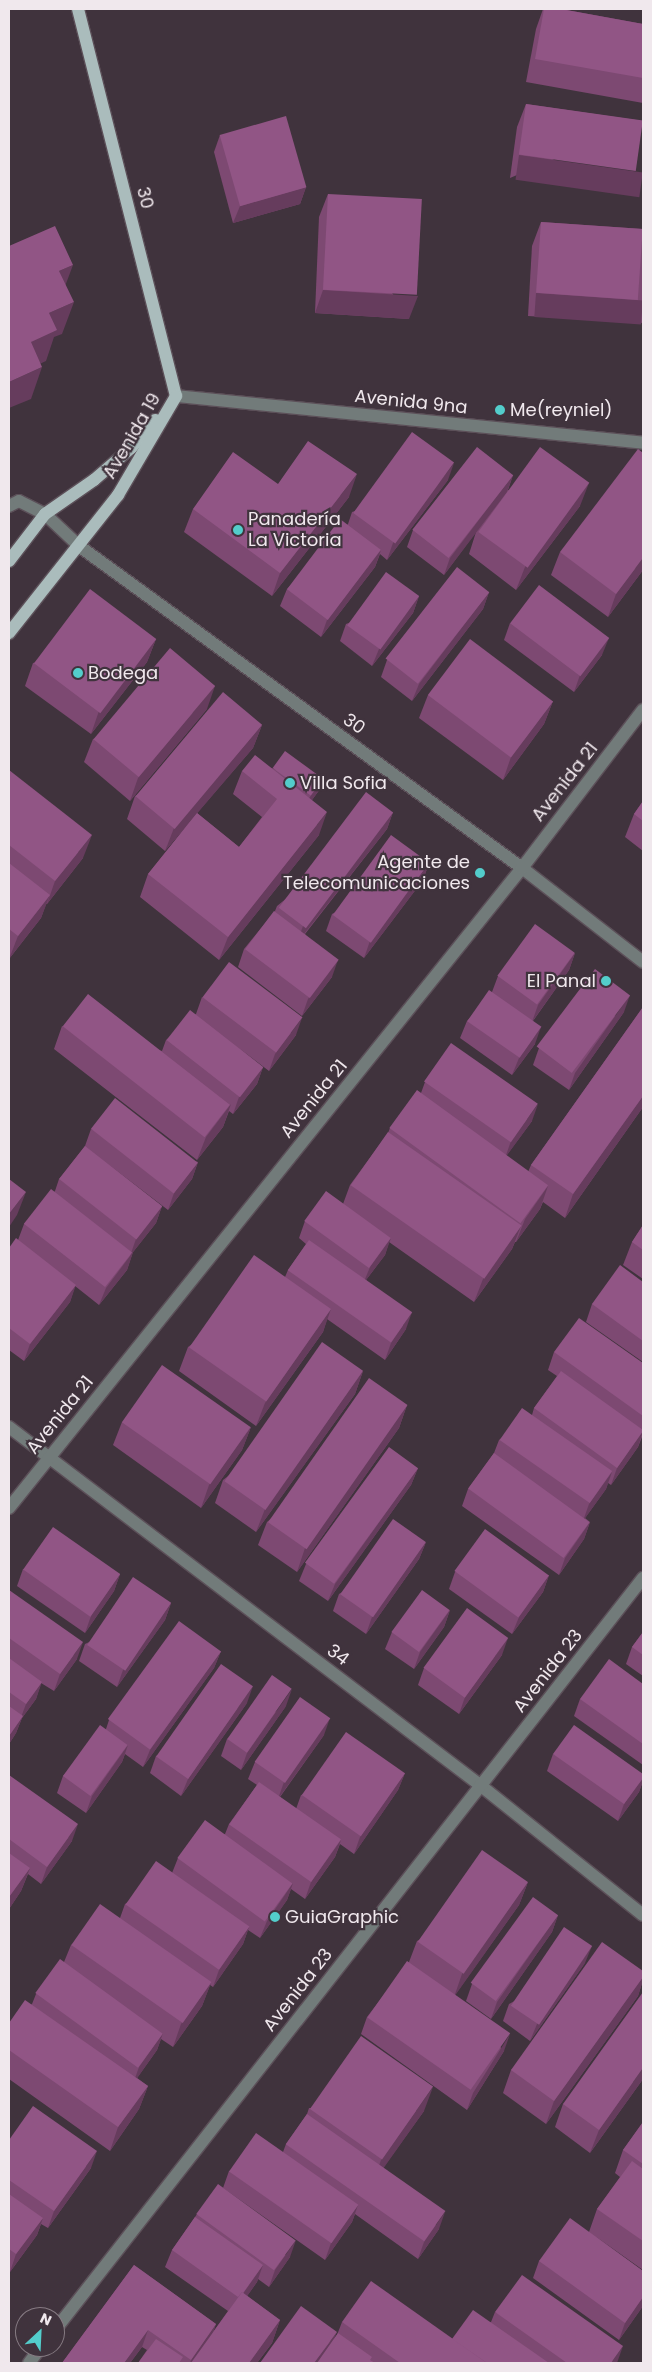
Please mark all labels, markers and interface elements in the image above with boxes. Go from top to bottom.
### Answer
street label: 30 [132,185,158,211]
street label: Avenida 9na [353,385,469,419]
street label: Avenida 19 [99,389,165,483]
place label: Me(reyniel) [510,399,613,421]
marker: Me(reyniel) [494,404,506,416]
place label: Panadería La Victoria [248,509,342,552]
marker: Panadería La Victoria [232,524,244,536]
place label: Bodega [88,662,158,684]
marker: Bodega [72,667,84,679]
street label: 30 [339,709,369,739]
street label: Avenida 21 [527,738,603,826]
place label: Villa Sofia [300,772,387,794]
marker: Villa Sofia [284,777,296,789]
place label: Agente de Telecomunicaciones [283,852,470,894]
marker: Agente de Telecomunicaciones [474,867,486,879]
place label: El Panal [527,970,596,992]
marker: El Panal [600,975,612,987]
street label: Avenida 21 [276,1055,352,1143]
street label: Avenida 21 [22,1371,98,1459]
street label: Avenida 23 [509,1625,587,1717]
street label: 34 [323,1640,353,1670]
place label: GuiaGraphic [285,1906,399,1928]
marker: GuiaGraphic [269,1911,281,1923]
street label: Avenida 23 [259,1944,337,2036]
north arrow [15,2307,65,2357]
text: N [37,2308,55,2331]

